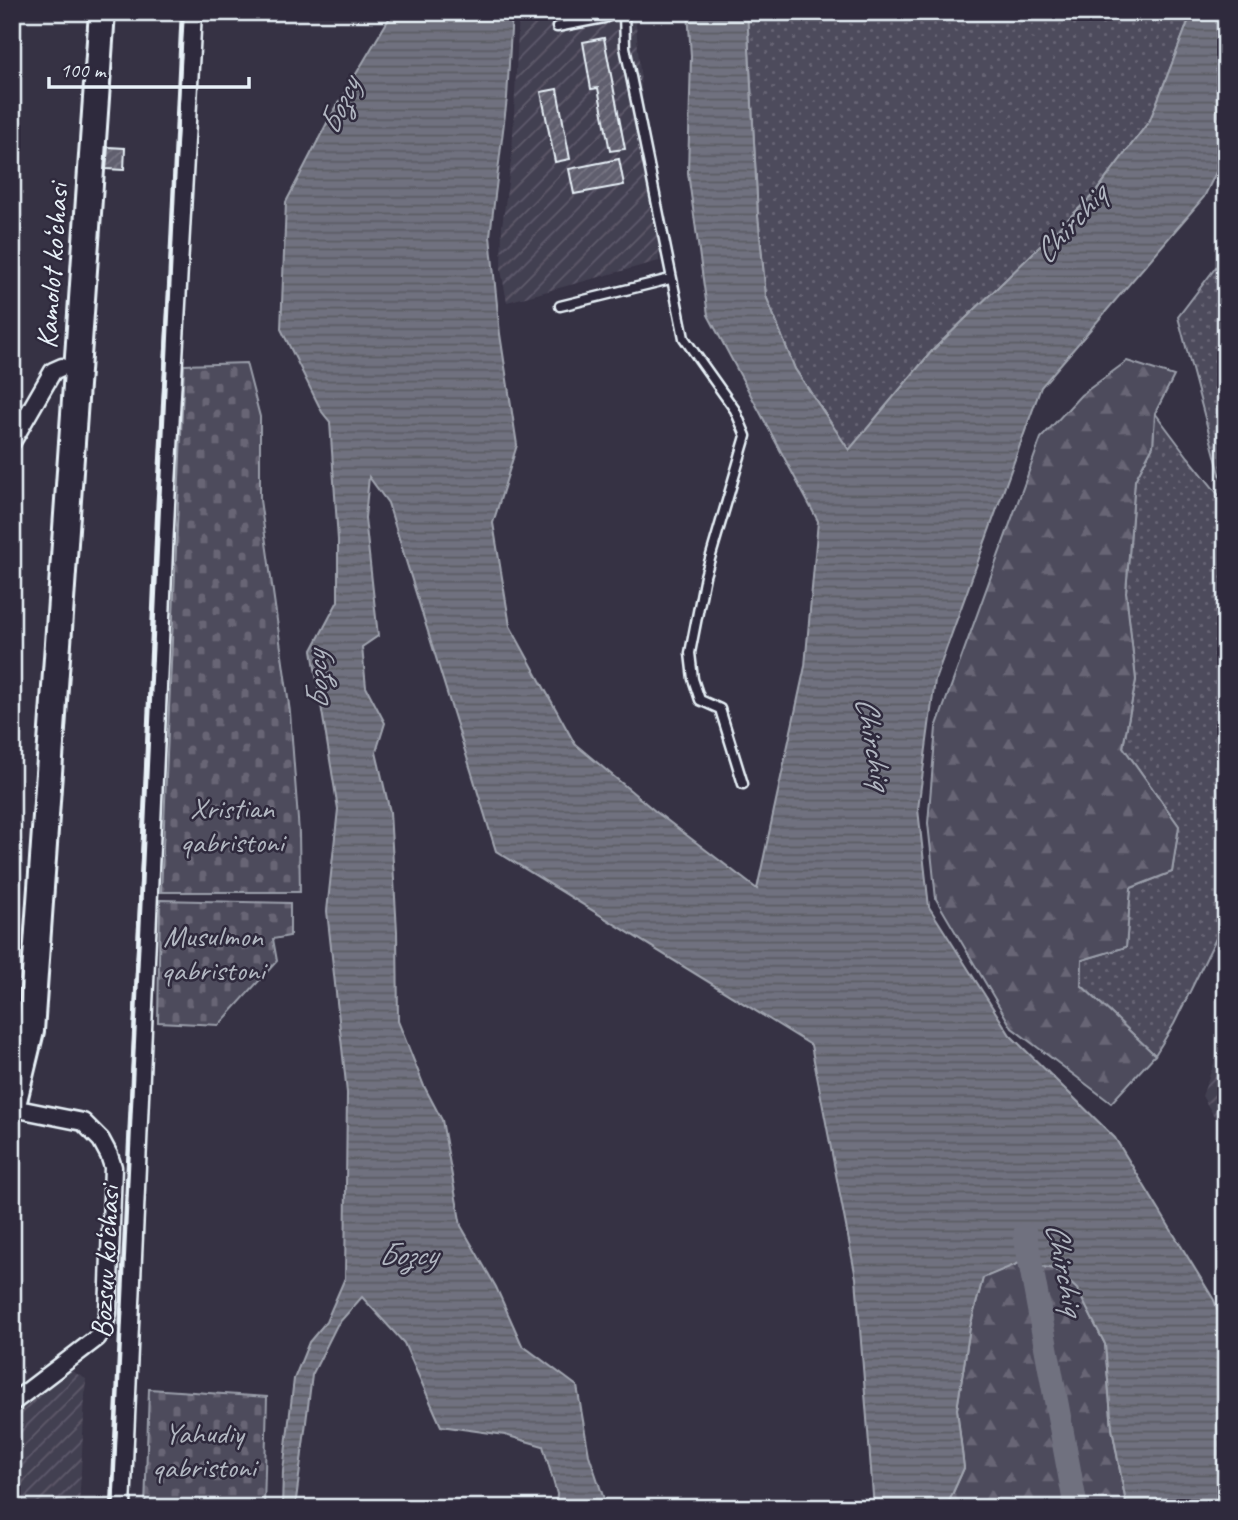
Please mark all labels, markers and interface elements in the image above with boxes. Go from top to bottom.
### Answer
scale bar [49,46,248,90]
text: 100 m [60,57,107,83]
water label: Бозсу [308,66,372,141]
water label: Chirchiq [1024,172,1120,272]
street label: Kamolot ko‘chasi [27,179,77,350]
water label: Бозсу [295,646,339,711]
water label: Chirchiq [846,693,903,797]
park label: Xristian qabristoni [180,789,287,861]
park label: Musulmon qabristoni [161,917,268,989]
street label: Bozsuv ko‘chasi [82,1182,128,1339]
water label: Chirchiq [1036,1219,1095,1323]
water label: Бозсу [378,1234,441,1275]
park label: Yahudiy qabristoni [152,1414,259,1486]

